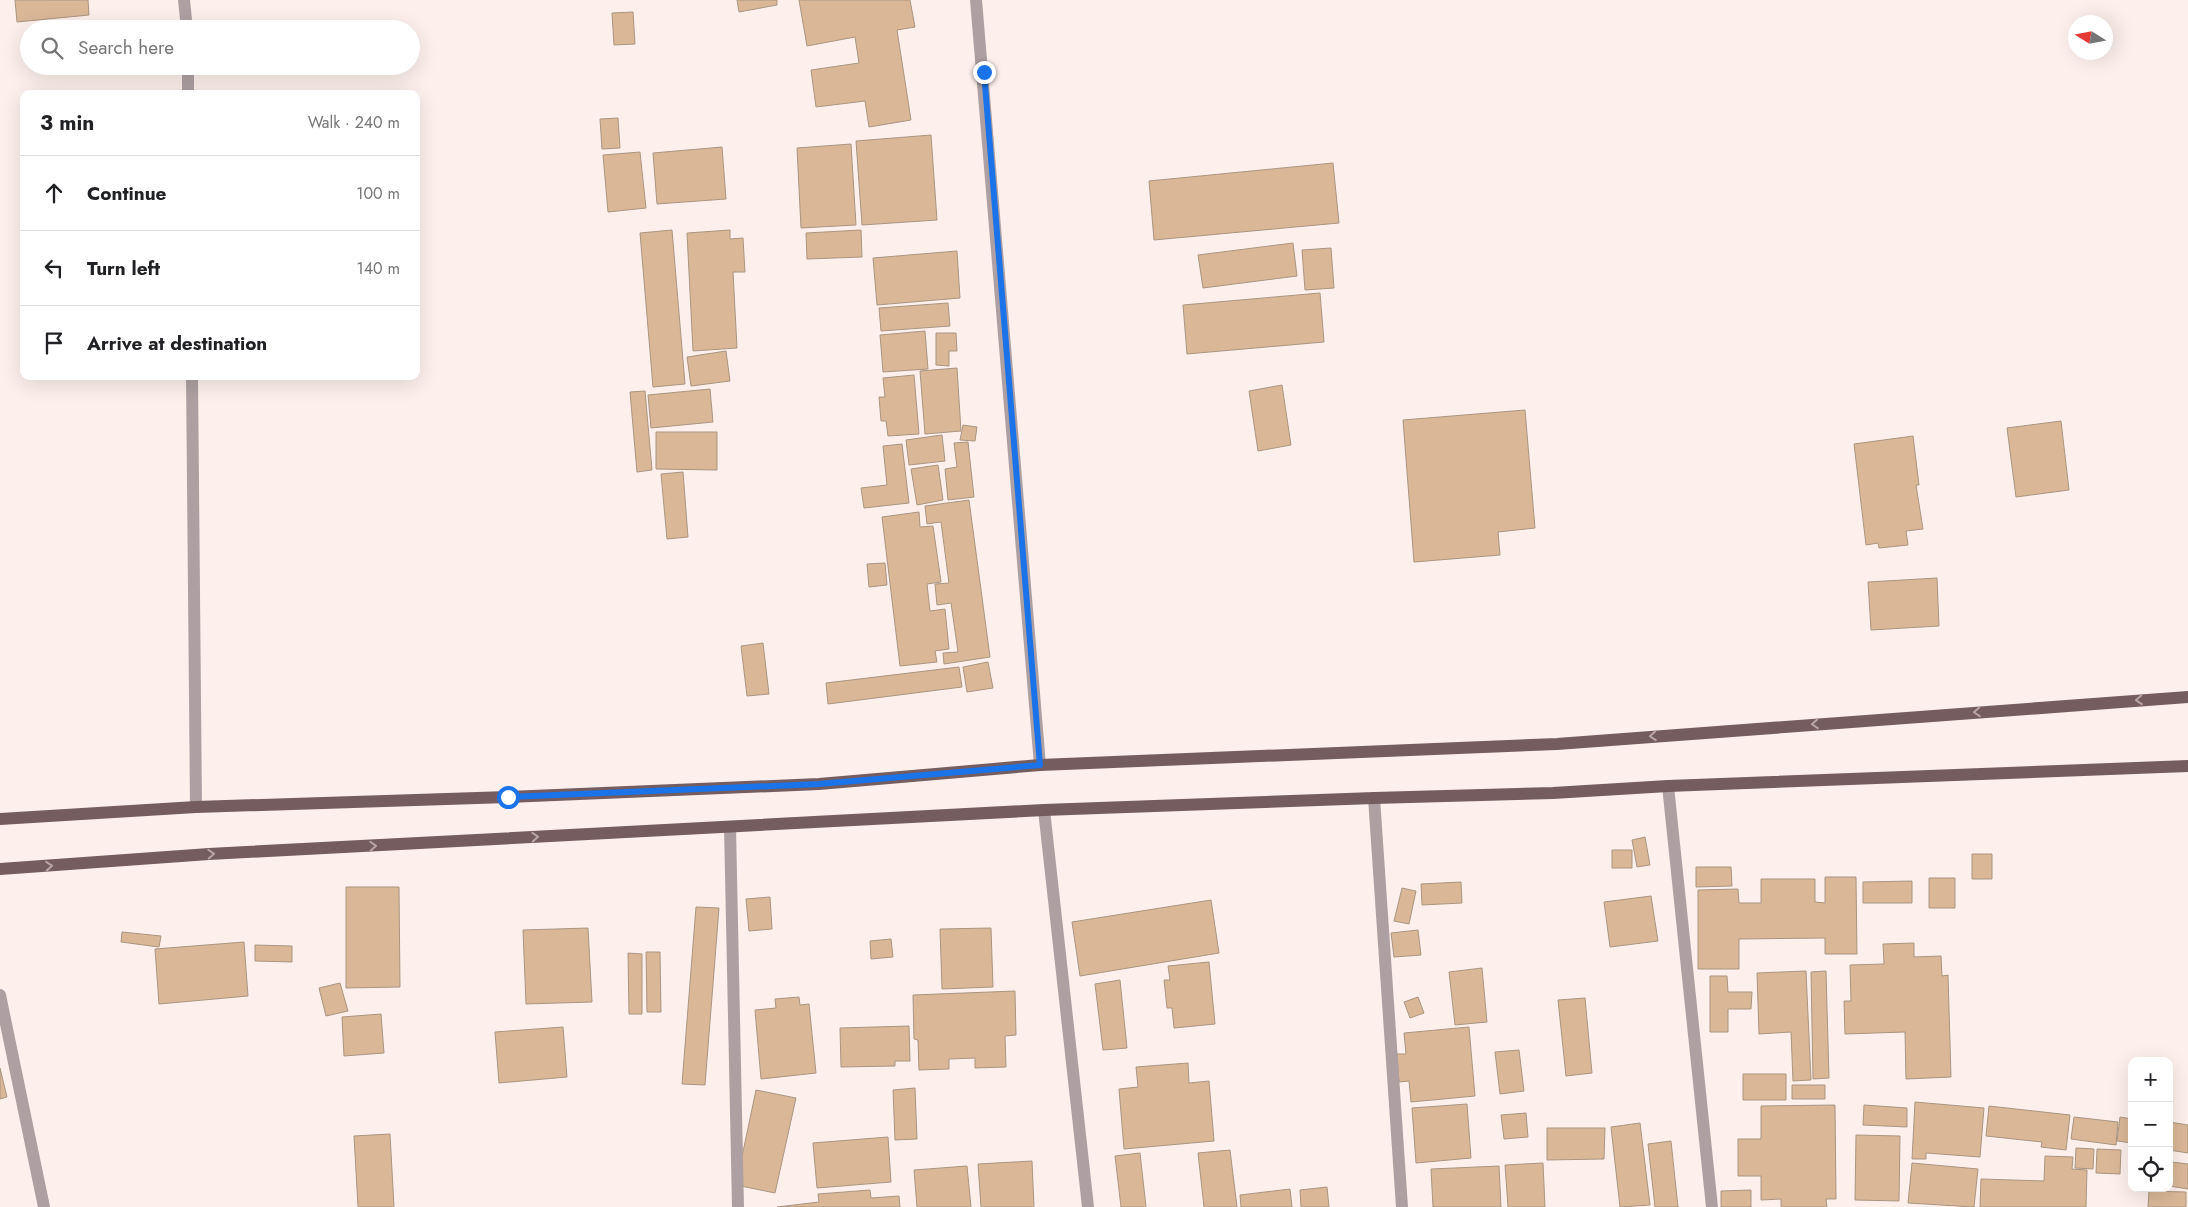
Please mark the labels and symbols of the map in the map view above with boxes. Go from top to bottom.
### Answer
north arrow [2068,15,2113,60]
route end [973,61,996,84]
one-way arrow [2135,695,2143,706]
one-way arrow [1973,707,1981,718]
one-way arrow [1811,718,1819,729]
one-way arrow [1649,731,1657,742]
route start [497,786,520,809]
one-way arrow [532,832,540,842]
one-way arrow [369,840,377,851]
one-way arrow [207,849,215,860]
one-way arrow [45,860,53,871]

